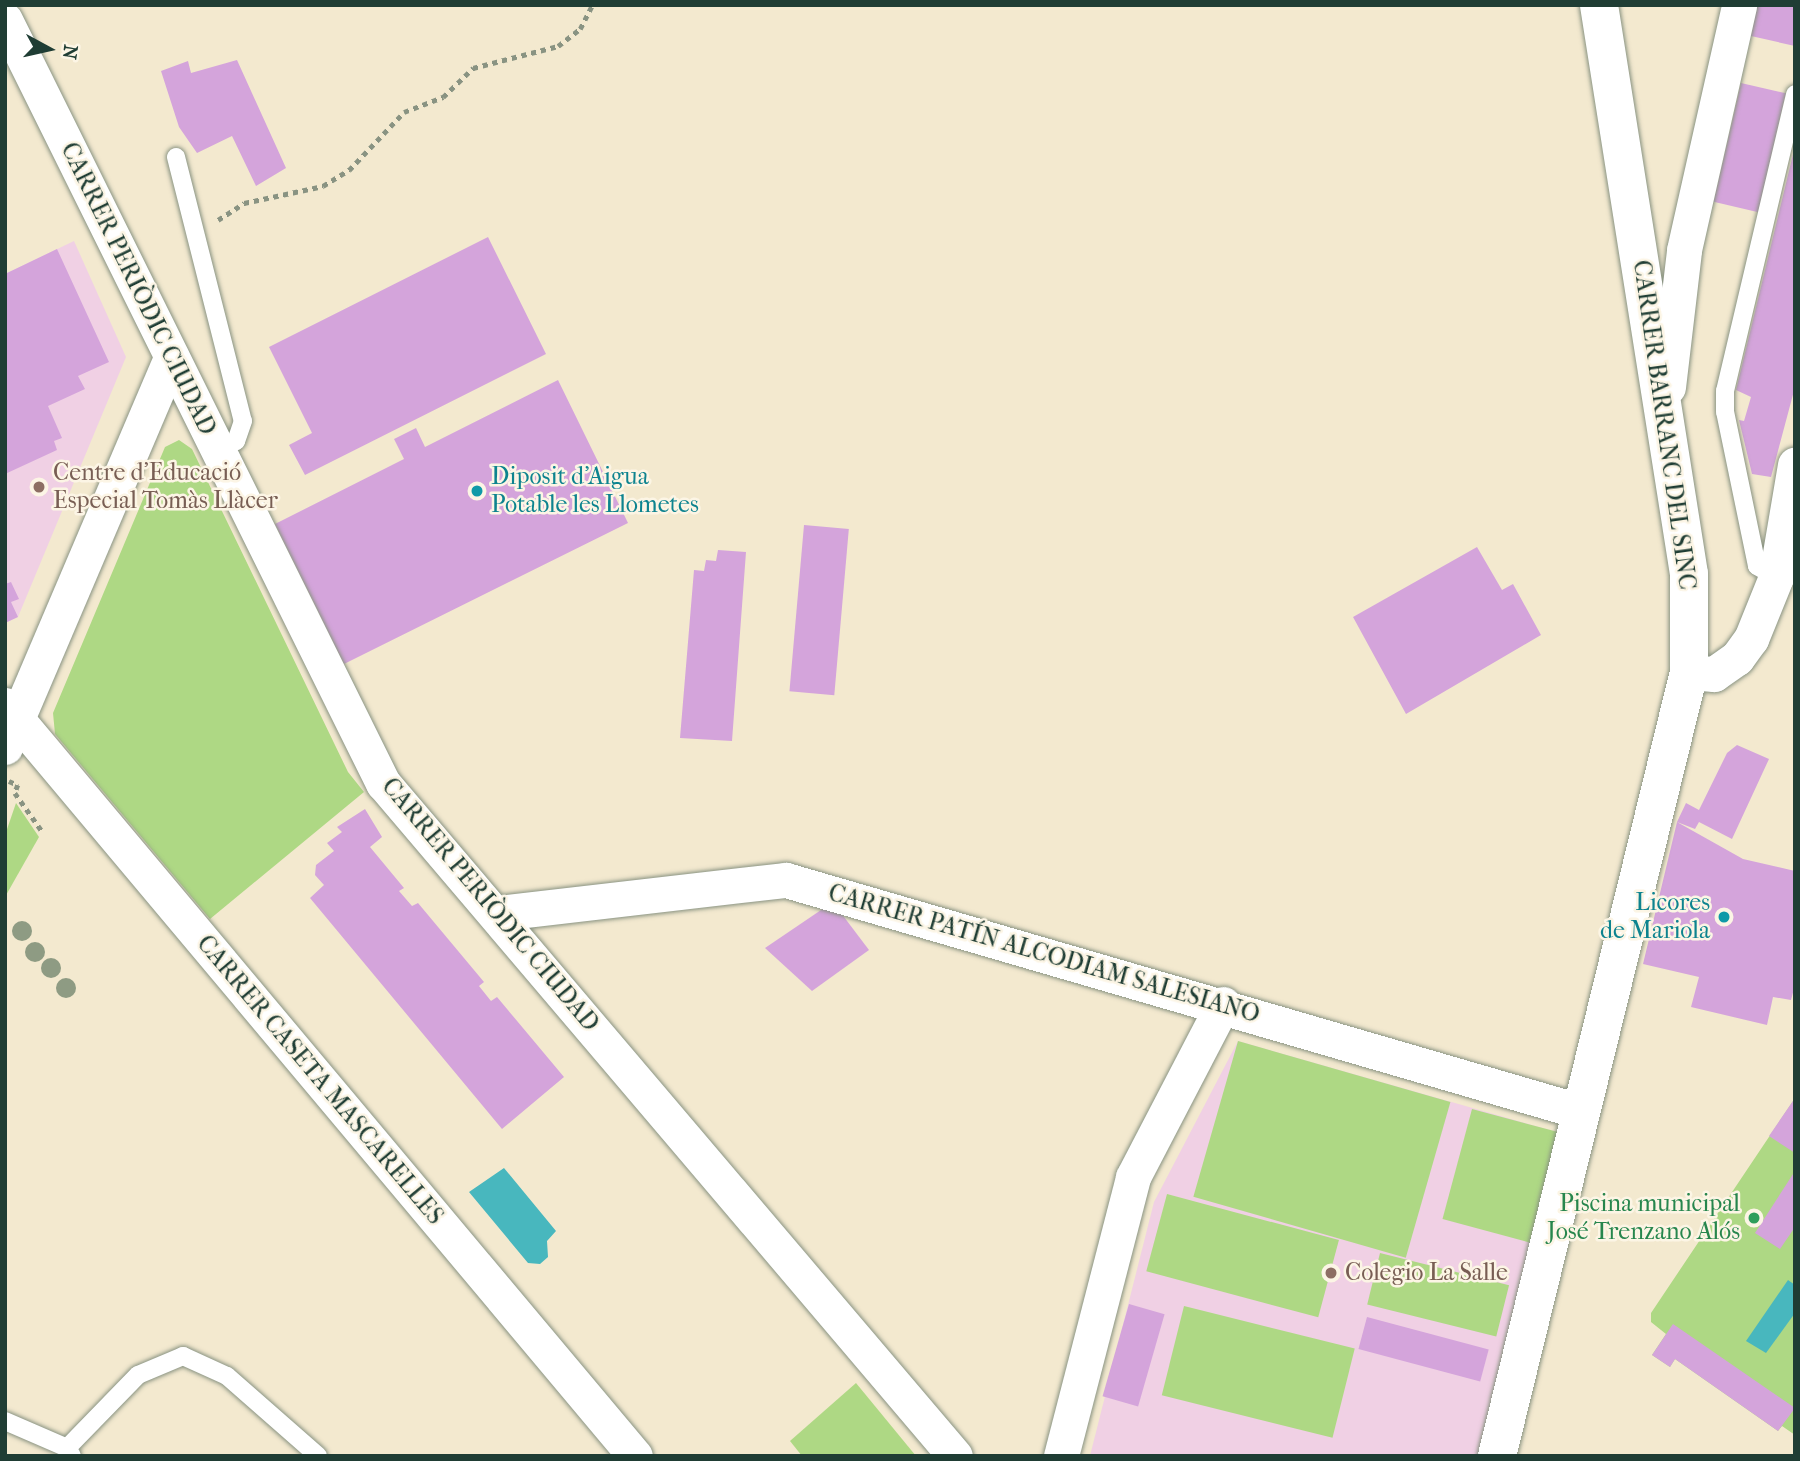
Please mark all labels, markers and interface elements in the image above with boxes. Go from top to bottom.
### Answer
north arrow [14,14,84,84]
text: N [58,43,82,61]
street label: CARRER PERIÒDIC CIUDAD [54,138,222,440]
street label: CARRER BARRANC DEL SINC [1627,258,1701,592]
place label: Centre d'Educació Especial Tomàs Llàcer [53,459,278,515]
place label: Diposit d'Aigua Potable les Llometes [491,463,699,519]
marker: Centre d'Educació Especial Tomàs Llàcer [31,479,47,495]
marker: Diposit d'Aigua Potable les Llometes [469,483,485,499]
street label: CARRER PERIÒDIC CIUDAD [375,772,605,1038]
street label: CARRER PATÍN ALCODIAM SALESIANO [825,879,1263,1029]
place label: Licores de Mariola [1600,889,1710,945]
marker: Licores de Mariola [1716,909,1732,925]
street label: CARRER CASETA MASCARELLES [191,930,449,1230]
place label: Piscina municipal José Trenzano Alós [1547,1190,1740,1246]
marker: Piscina municipal José Trenzano Alós [1746,1210,1762,1226]
place label: Colegio La Salle [1345,1259,1508,1287]
marker: Colegio La Salle [1323,1265,1339,1281]

